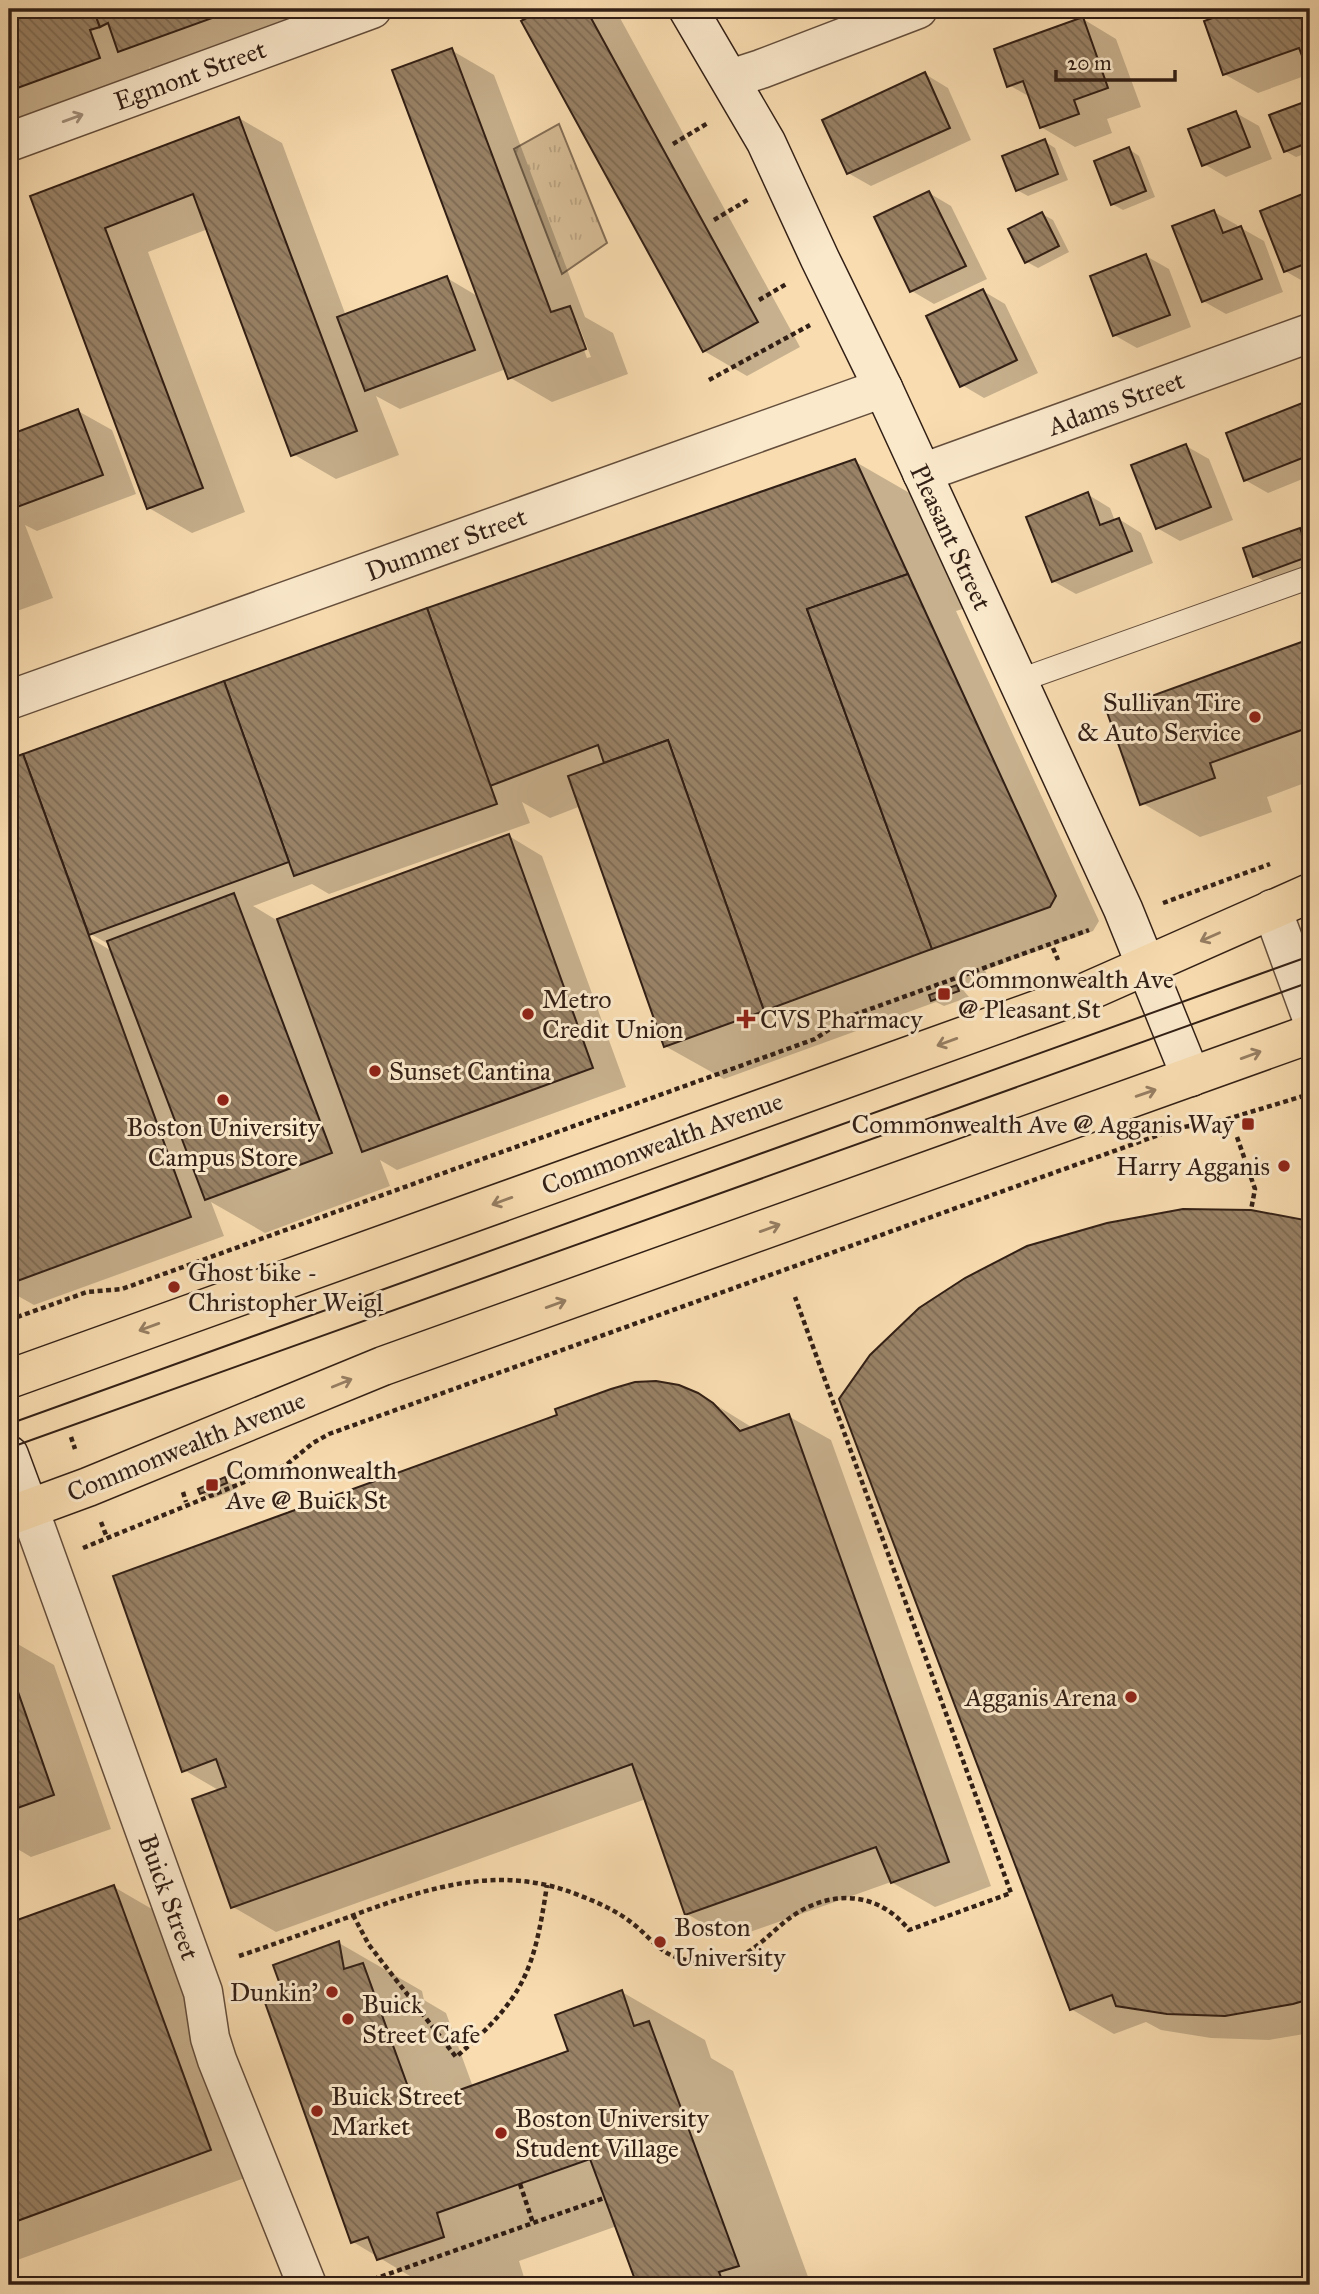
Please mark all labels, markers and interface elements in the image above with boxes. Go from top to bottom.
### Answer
street label: Egmont Street [110,33,270,117]
scale bar [1056,38,1176,82]
text: 20 m [1067,50,1112,76]
one-way arrow [61,111,83,123]
street label: Adams Street [1042,364,1189,443]
street label: Pleasant Street [903,459,999,615]
street label: Dummer Street [361,500,531,588]
place label: Sullivan Tire & Auto Service [1077,686,1241,748]
marker: Sullivan Tire & Auto Service [1247,709,1263,725]
one-way arrow [1200,931,1221,944]
place label: Commonwealth Ave @ Pleasant St [958,963,1174,1025]
place label: Metro Credit Union [542,983,683,1045]
marker: Commonwealth Ave @ Pleasant St [936,986,952,1002]
place label: CVS Pharmacy [760,1003,923,1035]
marker: Metro Credit Union [520,1006,536,1022]
marker: CVS Pharmacy [738,1011,754,1027]
one-way arrow [936,1037,958,1049]
one-way arrow [1239,1048,1261,1060]
place label: Sunset Cantina [389,1055,551,1087]
marker: Sunset Cantina [367,1063,383,1079]
street label: Commonwealth Avenue [537,1084,787,1202]
one-way arrow [1134,1086,1156,1098]
marker: Boston University Campus Store [215,1092,231,1108]
place label: Commonwealth Ave @ Agganis Way [852,1108,1235,1140]
place label: Boston University Campus Store [126,1111,321,1173]
marker: Commonwealth Ave @ Agganis Way [1240,1116,1256,1132]
place label: Harry Agganis [1116,1150,1270,1182]
marker: Harry Agganis [1276,1158,1292,1174]
one-way arrow [491,1196,513,1208]
one-way arrow [758,1220,780,1233]
place label: Ghost bike - Christopher Weigl [188,1256,383,1318]
marker: Ghost bike - Christopher Weigl [166,1279,182,1295]
one-way arrow [544,1297,566,1309]
one-way arrow [138,1321,160,1334]
one-way arrow [331,1375,353,1388]
street label: Commonwealth Avenue [62,1383,310,1509]
place label: Commonwealth Ave @ Buick St [225,1454,397,1516]
marker: Commonwealth Ave @ Buick St [204,1477,220,1493]
place label: Agganis Arena [964,1681,1117,1713]
marker: Agganis Arena [1123,1689,1139,1705]
street label: Buick Street [132,1830,206,1964]
place label: Boston University [674,1911,786,1973]
marker: Boston University [652,1934,668,1950]
place label: Dunkin' [230,1976,318,2008]
marker: Dunkin' [324,1984,340,2000]
place label: Buick Street Cafe [362,1988,480,2050]
marker: Buick Street Cafe [340,2011,356,2027]
place label: Buick Street Market [331,2080,462,2142]
place label: Boston University Student Village [515,2102,709,2164]
marker: Buick Street Market [309,2103,325,2119]
marker: Boston University Student Village [493,2125,509,2141]

